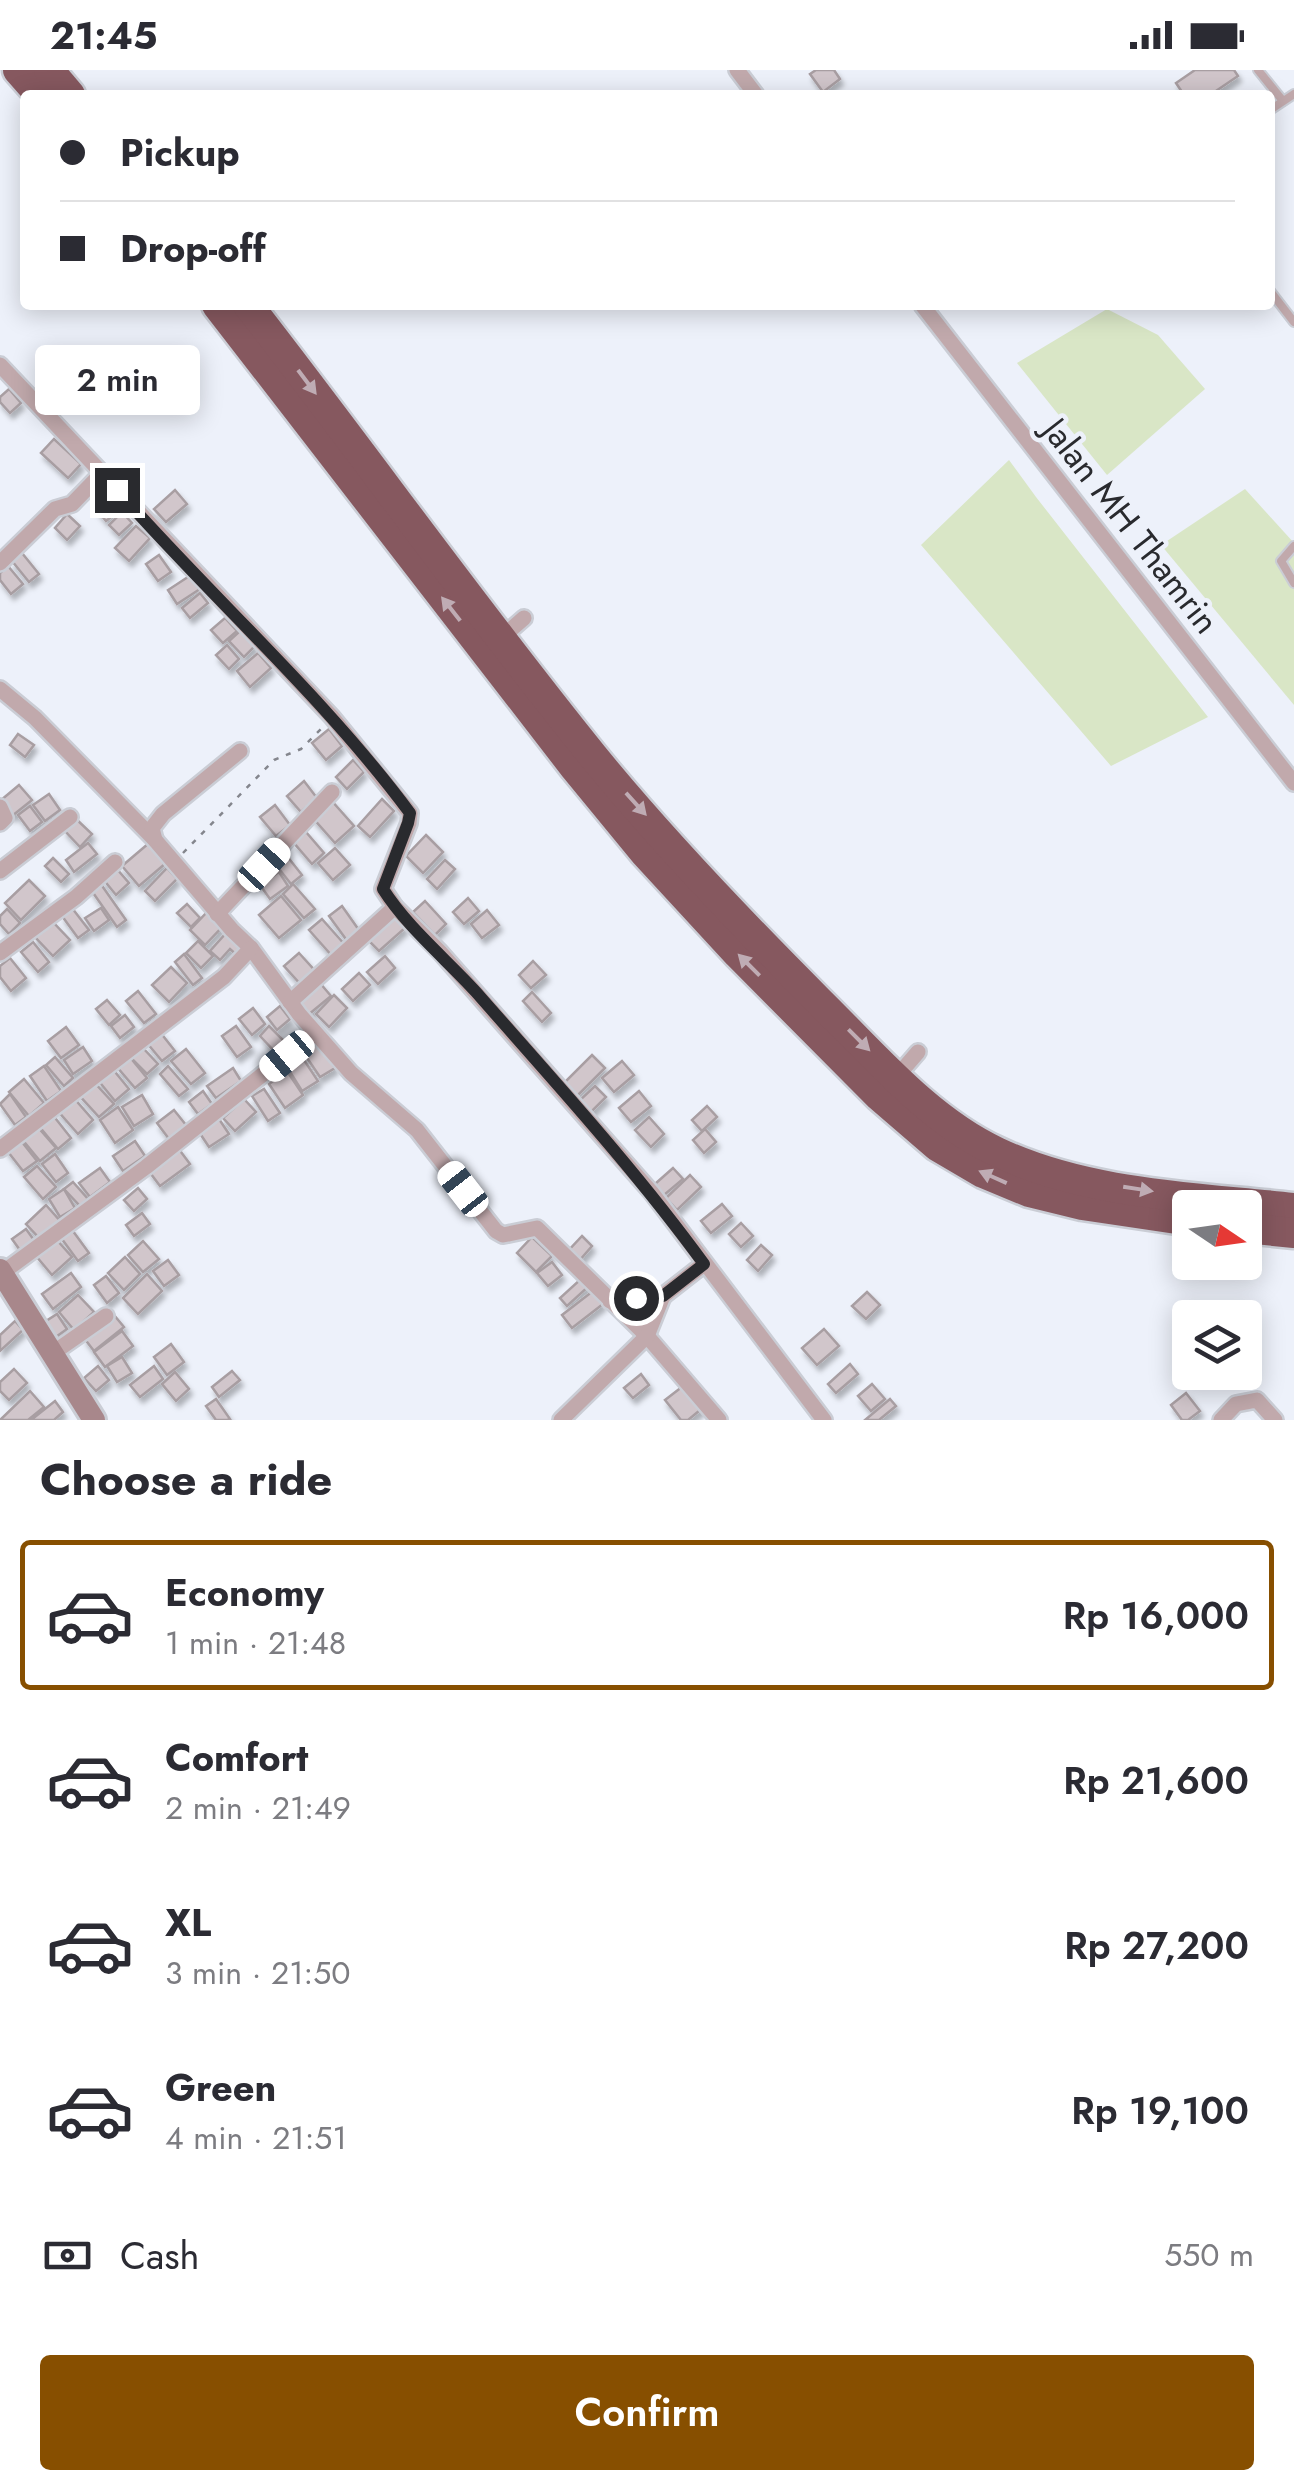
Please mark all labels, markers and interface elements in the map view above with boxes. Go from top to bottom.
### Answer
text: 21:45 [50,8,158,63]
text: Pickup [120,125,240,180]
text: Drop-off [120,221,266,276]
callout: 2 min [34,345,200,415]
text: 2 min [76,357,159,403]
one-way arrow [296,369,317,395]
street label: Jalan MH Thamrin [1028,405,1231,644]
route end [95,468,140,513]
one-way arrow [442,596,462,622]
one-way arrow [624,792,647,816]
car [233,833,295,897]
one-way arrow [738,954,762,978]
car [254,1025,320,1087]
one-way arrow [846,1028,870,1052]
car [433,1156,493,1222]
one-way arrow [978,1169,1008,1185]
one-way arrow [1123,1182,1154,1197]
north arrow [1172,1190,1262,1280]
map controls [1172,1190,1262,1390]
route start [614,1276,659,1321]
button: layers [1172,1300,1262,1390]
text: Choose a ride [40,1447,332,1512]
text: Economy [165,1565,324,1620]
icon: car [45,1570,135,1660]
text: Rp 16,000 [1063,1588,1249,1643]
text: 1 min · 21:48 [165,1620,346,1666]
text: Comfort [165,1730,308,1785]
icon: car [45,1735,135,1825]
text: Rp 21,600 [1063,1753,1249,1808]
text: 2 min · 21:49 [165,1785,351,1831]
text: XL [165,1895,211,1950]
icon: car [45,1900,135,1990]
text: Rp 27,200 [1064,1918,1249,1973]
text: 3 min · 21:50 [165,1950,350,1996]
text: Green [165,2060,276,2115]
icon: car [45,2065,135,2155]
text: Rp 19,100 [1071,2083,1249,2138]
text: 4 min · 21:51 [165,2115,347,2161]
icon: cash [40,2228,95,2283]
text: Cash [120,2228,200,2283]
text: 550 m [1164,2232,1254,2278]
button: Confirm [40,2355,1254,2470]

